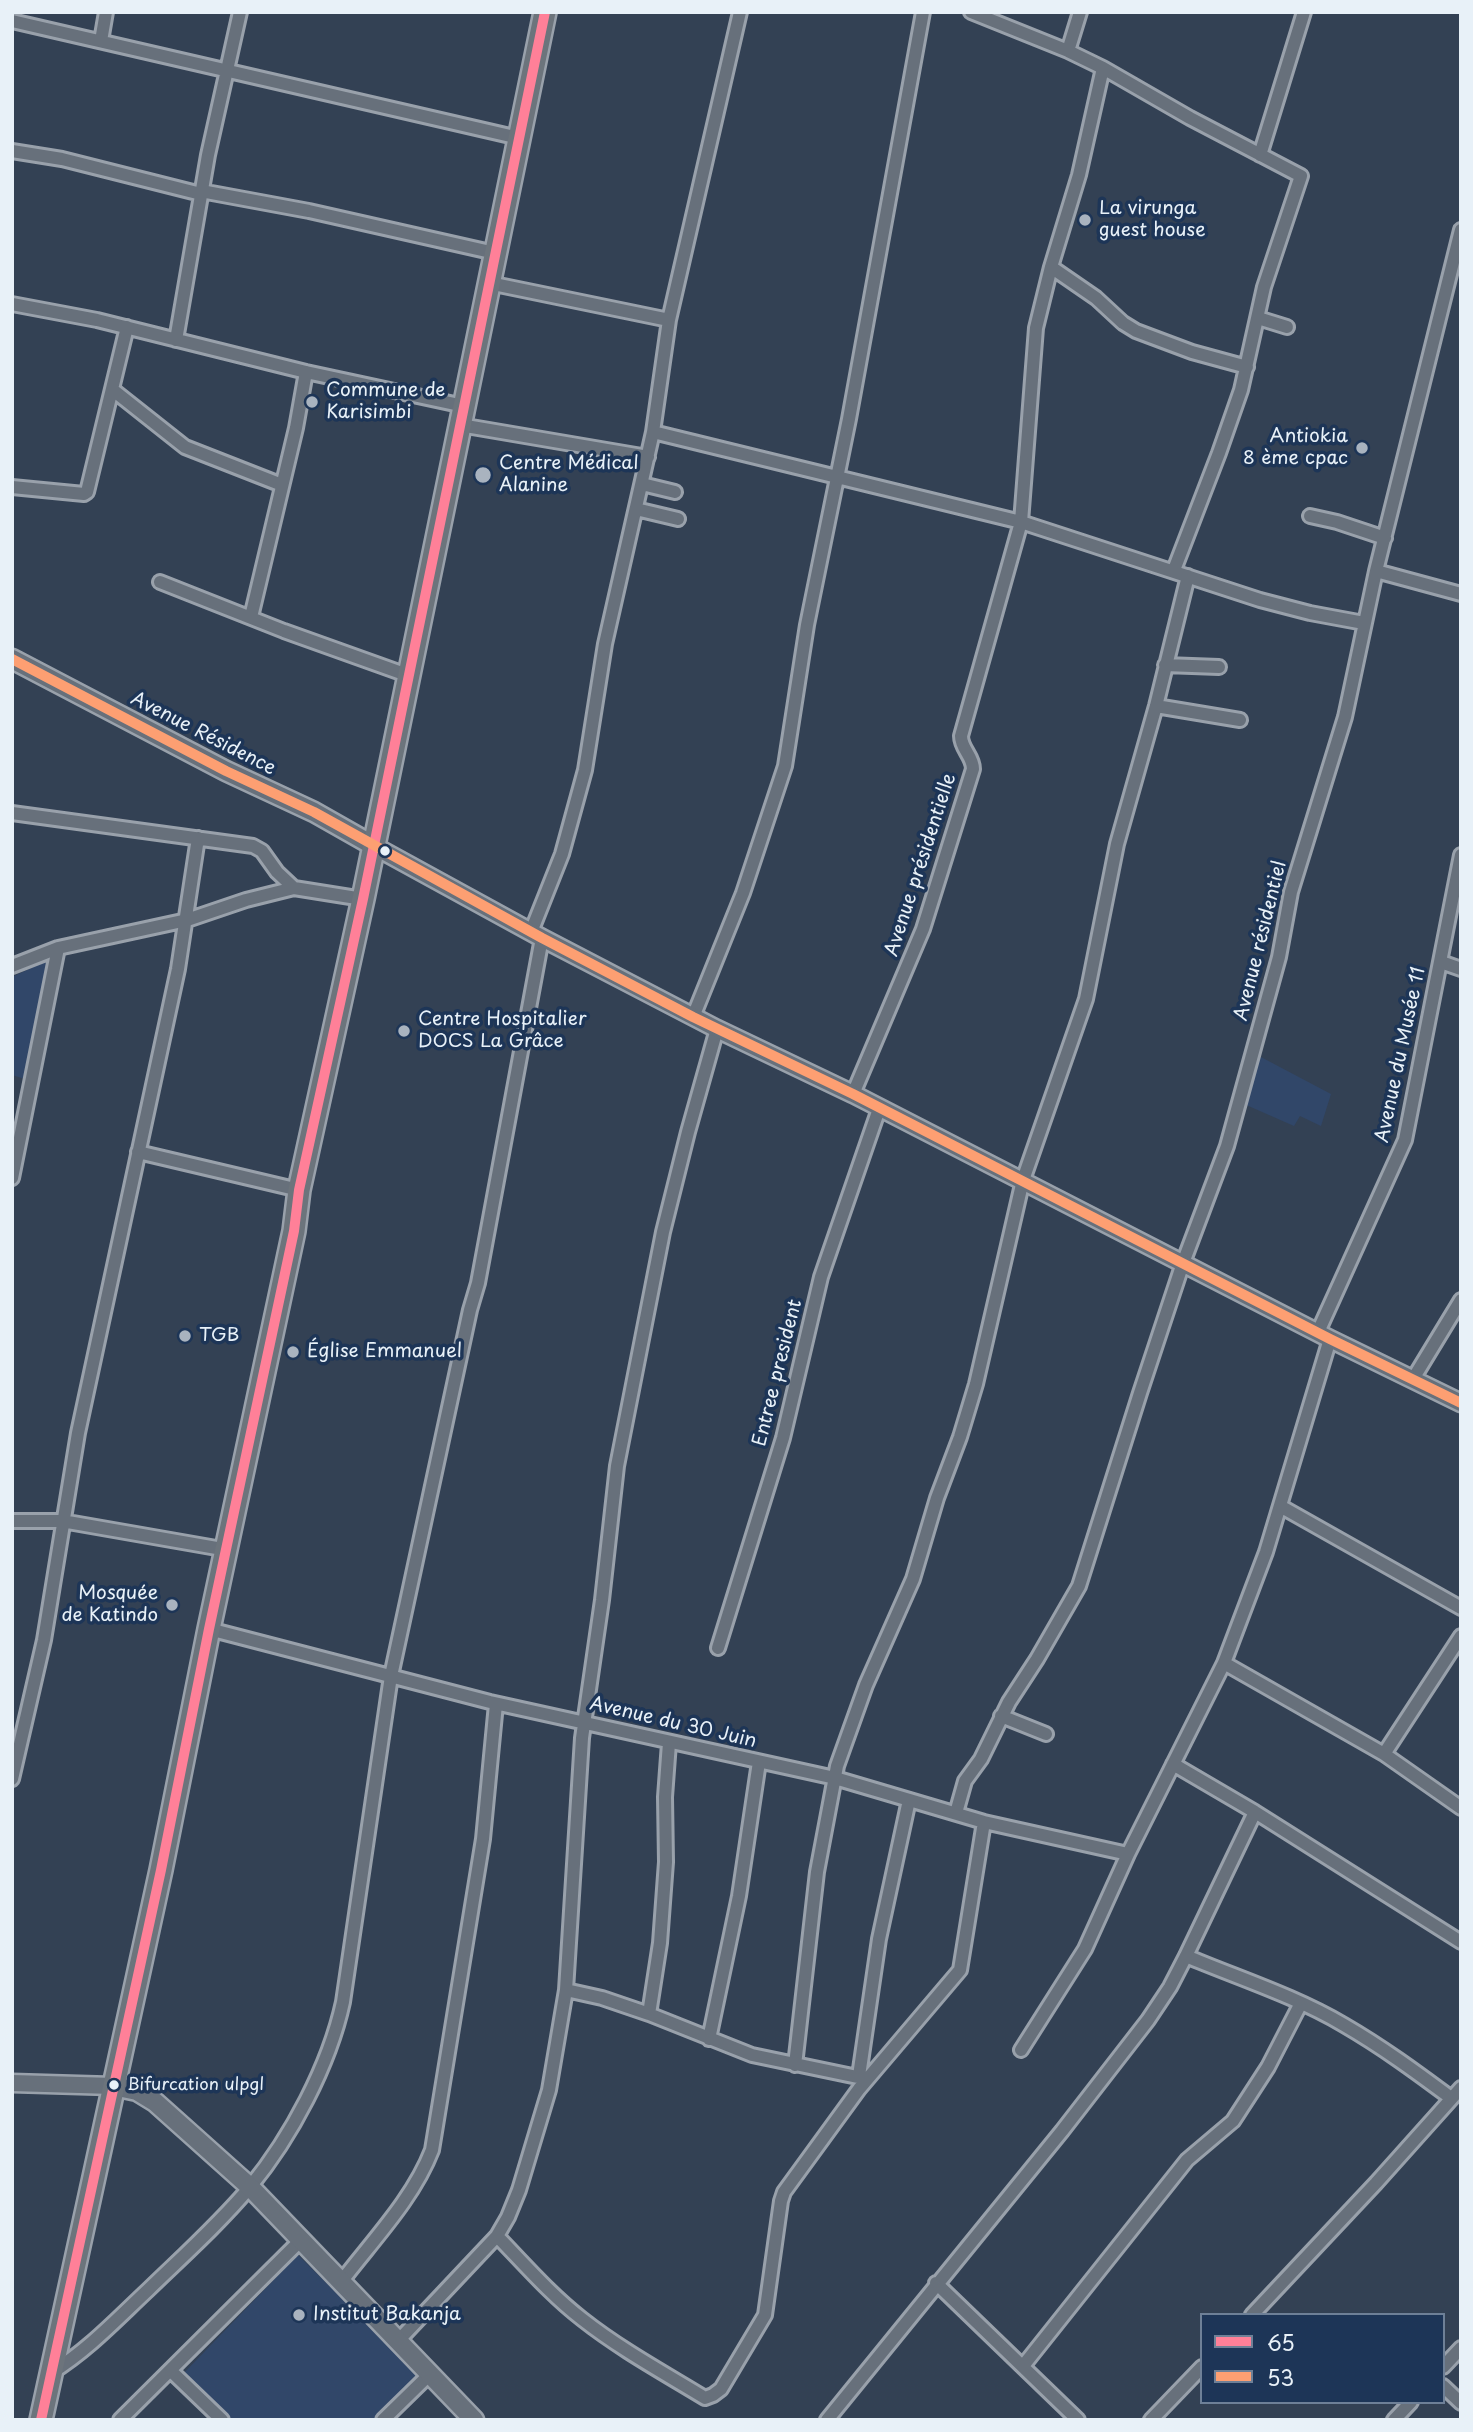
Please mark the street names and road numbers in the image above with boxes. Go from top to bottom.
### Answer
street label: Avenue Résidence [127,688,279,780]
street label: Avenue présidentielle [881,771,961,959]
street label: Avenue résidentiel [1230,859,1292,1023]
street label: Avenue du Musée 11 [1371,965,1431,1145]
street label: Entree president [749,1297,807,1449]
street label: Avenue du 30 Juin [587,1693,759,1753]

